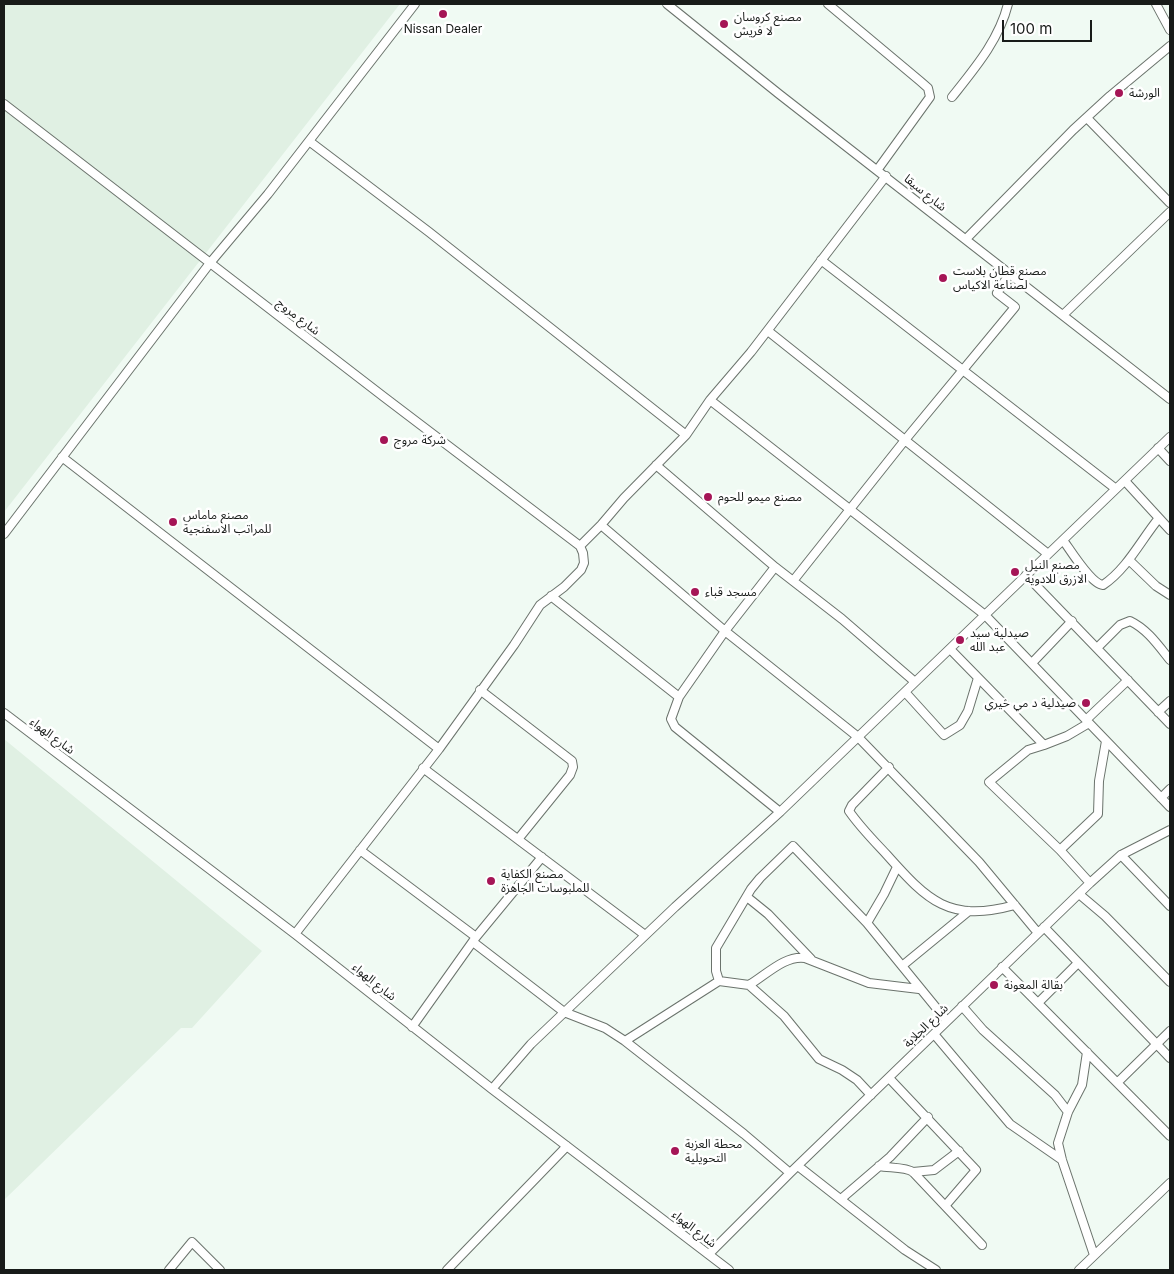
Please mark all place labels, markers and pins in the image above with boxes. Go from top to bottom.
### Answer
marker: Nissan Dealer [437,8,449,20]
place label: مصنع كروسان لا فريش [734,10,802,38]
marker: مصنع كروسان لا فريش [718,18,730,30]
place label: Nissan Dealer [404,22,482,36]
place label: الورشة [1129,86,1160,100]
marker: الورشة [1113,87,1125,99]
place label: مصنع قطان بلاست لصناعة الاكياس [953,264,1046,292]
marker: مصنع قطان بلاست لصناعة الاكياس [937,272,949,284]
place label: شركة مروج [394,433,446,447]
marker: شركة مروج [378,434,390,446]
place label: مصنع ميمو للحوم [718,490,802,504]
marker: مصنع ميمو للحوم [702,491,714,503]
place label: مصنع ماماس للمراتب الاسفنجية [183,508,271,536]
marker: مصنع ماماس للمراتب الاسفنجية [167,516,179,528]
place label: مصنع النيل الازرق للادوية [1025,558,1087,586]
marker: مصنع النيل الازرق للادوية [1009,566,1021,578]
place label: مسجد قباء [705,585,757,599]
marker: مسجد قباء [689,586,701,598]
place label: صيدلية سيد عبد الله [970,626,1029,654]
marker: صيدلية سيد عبد الله [954,634,966,646]
place label: صيدلية د مي خيري [984,696,1076,710]
marker: صيدلية د مي خيري [1080,697,1092,709]
place label: مصنع الكفاية للملبوسات الجاهزة [501,867,589,895]
marker: مصنع الكفاية للملبوسات الجاهزة [485,875,497,887]
place label: بقالة المعونة [1004,978,1063,992]
marker: بقالة المعونة [988,979,1000,991]
place label: محطة العزبة التحويلية [685,1137,742,1165]
marker: محطة العزبة التحويلية [669,1145,681,1157]

